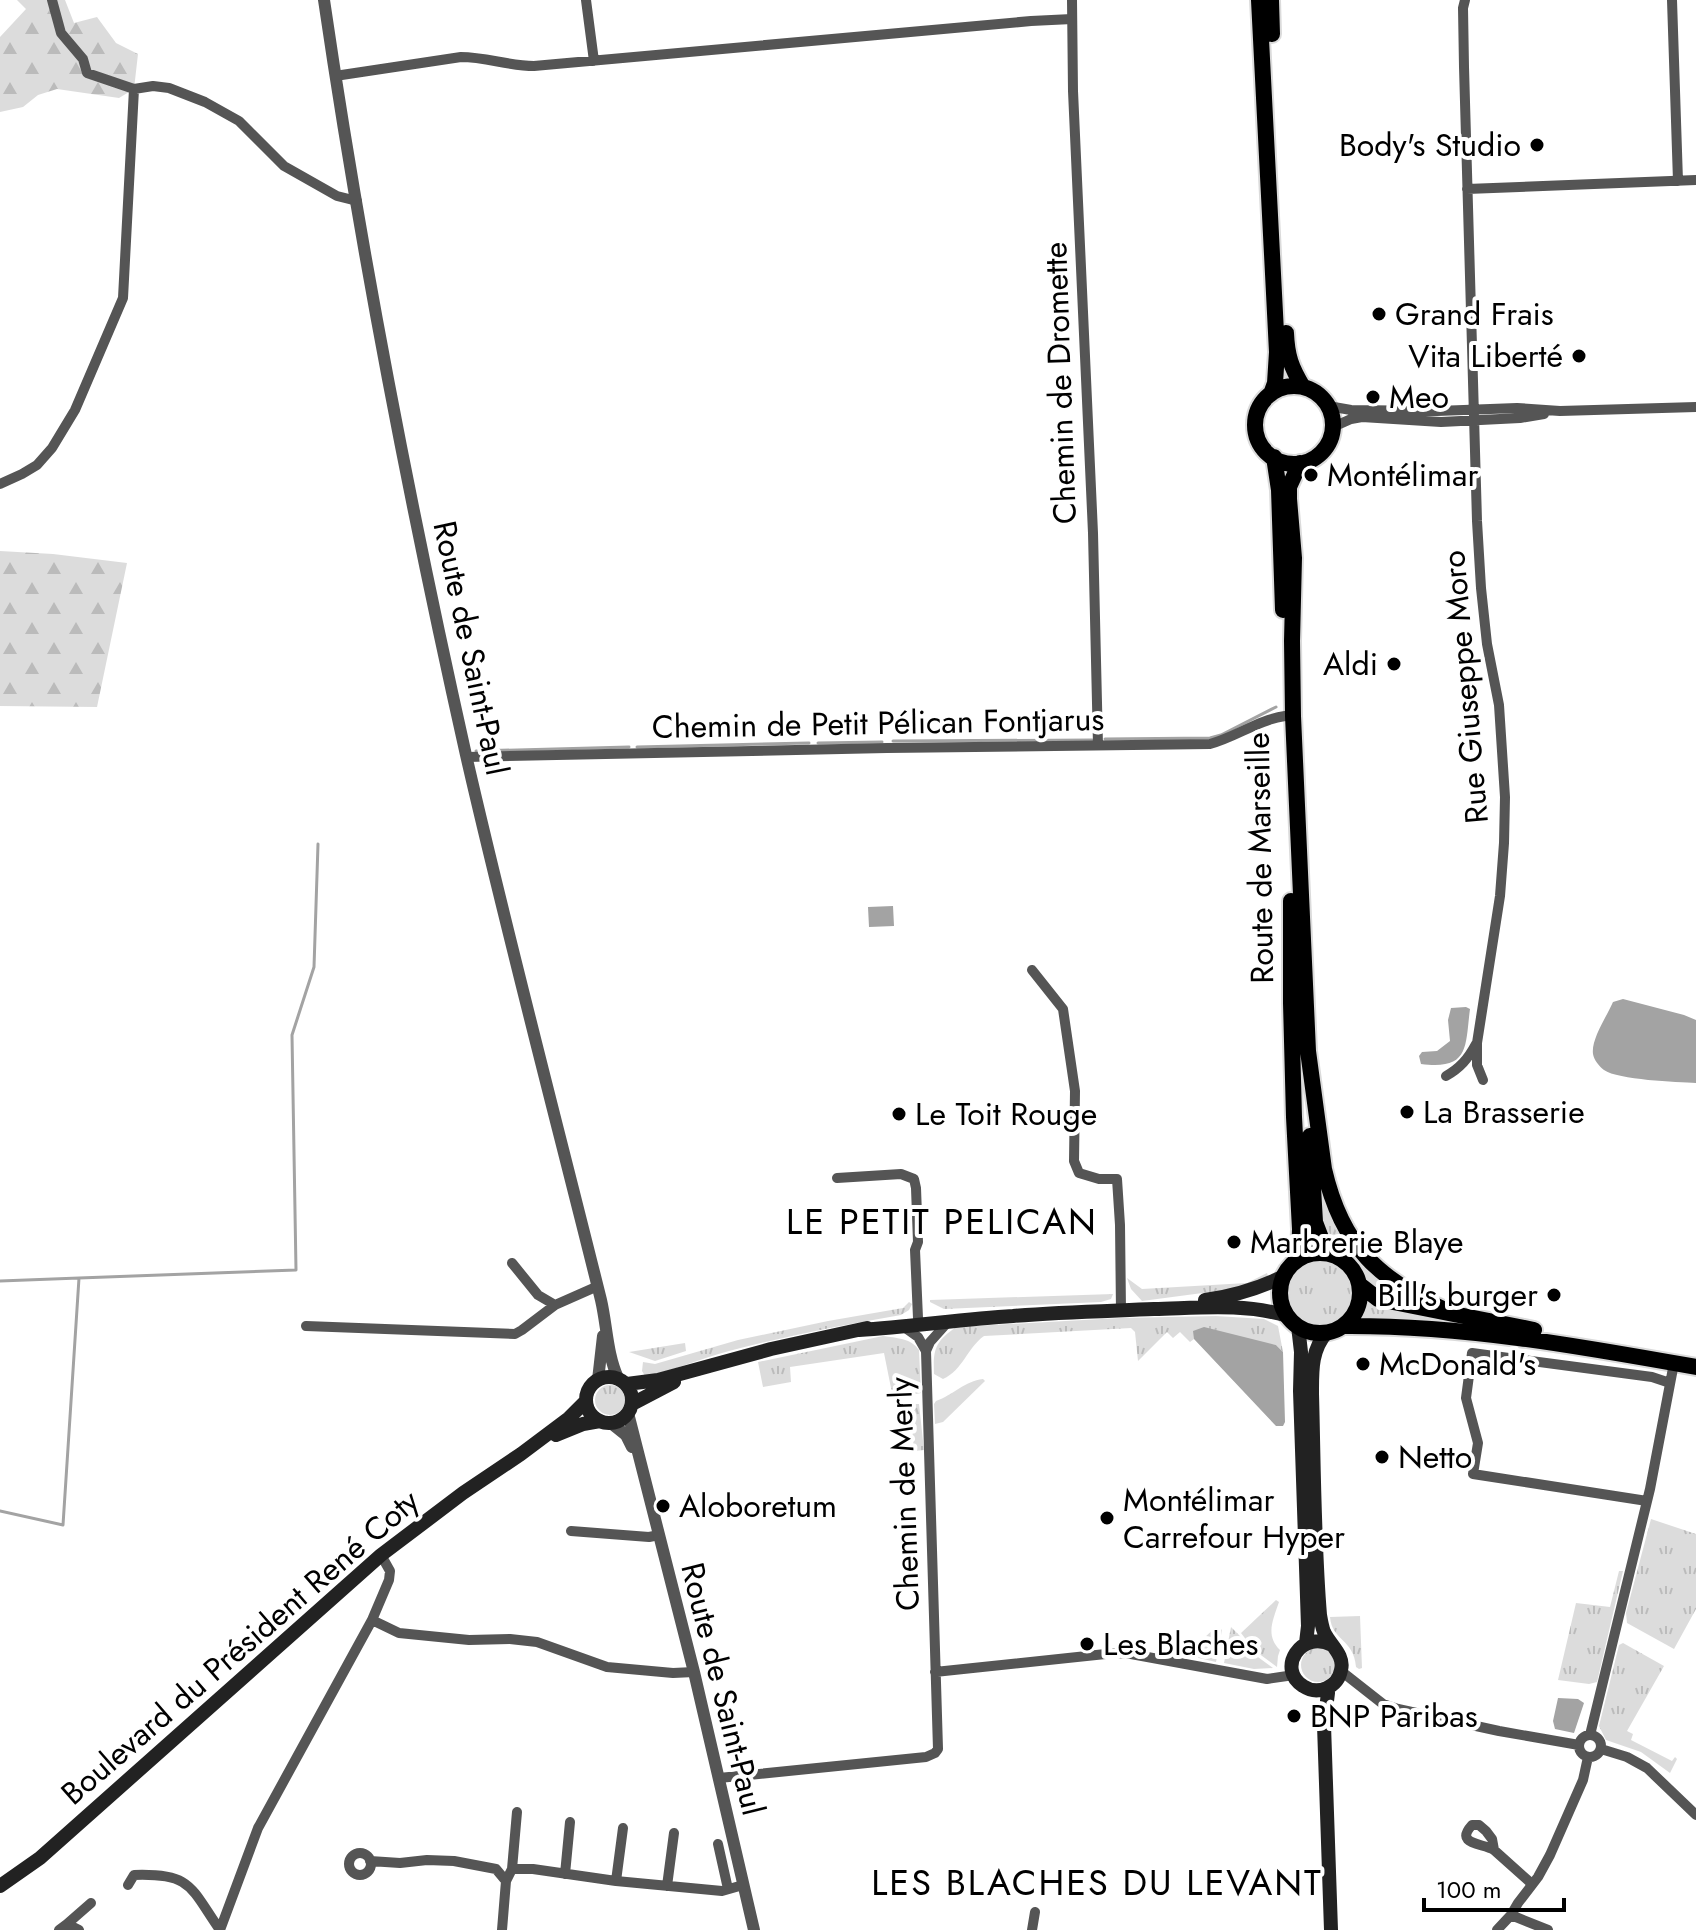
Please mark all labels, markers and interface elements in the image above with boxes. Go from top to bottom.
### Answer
place label: Body's Studio [1339,122,1521,168]
marker: Body's Studio [1528,136,1546,154]
street label: Chemin de Dromette [1032,241,1088,525]
place label: Grand Frais [1395,291,1554,337]
marker: Grand Frais [1370,305,1388,323]
place label: Vita Liberté [1408,333,1563,379]
marker: Vita Liberté [1570,347,1588,365]
place label: Meo [1389,374,1449,420]
marker: Meo [1364,388,1382,406]
place label: Montélimar [1327,452,1478,498]
marker: Montélimar [1302,466,1320,484]
street label: Route de Saint-Paul [422,517,520,779]
street label: Rue Giuseppe Moro [1430,549,1500,825]
place label: Aldi [1323,641,1378,687]
marker: Aldi [1385,655,1403,673]
street label: Chemin de Petit Pélican Fontjarus [651,696,1105,750]
street label: Route de Marseille [1235,732,1285,984]
place label: La Brasserie [1423,1089,1585,1135]
place label: Le Toit Rouge [915,1091,1097,1137]
marker: La Brasserie [1398,1103,1416,1121]
marker: Le Toit Rouge [890,1105,908,1123]
district label: LE PETIT PELICAN [786,1195,1098,1247]
place label: Marbrerie Blaye [1250,1219,1463,1265]
marker: Marbrerie Blaye [1225,1233,1243,1251]
place label: Bill's burger [1377,1272,1538,1318]
marker: Bill's burger [1545,1286,1563,1304]
place label: McDonald's [1379,1341,1536,1387]
marker: McDonald's [1354,1355,1372,1373]
street label: Chemin de Merly [877,1375,931,1612]
place label: Netto [1398,1434,1472,1480]
marker: Netto [1373,1448,1391,1466]
place label: Montélimar Carrefour Hyper [1123,1477,1345,1560]
street label: Boulevard du Président René Coty [51,1478,430,1815]
place label: Aloboretum [679,1483,837,1529]
marker: Aloboretum [654,1497,672,1515]
marker: Montélimar Carrefour Hyper [1098,1509,1116,1527]
street label: Route de Saint-Paul [669,1558,777,1820]
place label: Les Blaches [1103,1621,1258,1667]
marker: Les Blaches [1078,1635,1096,1653]
place label: BNP Paribas [1310,1693,1478,1739]
marker: BNP Paribas [1285,1707,1303,1725]
district label: LES BLACHES DU LEVANT [871,1856,1323,1908]
scale bar [1424,1862,1564,1912]
text: 100 m [1436,1872,1502,1907]

